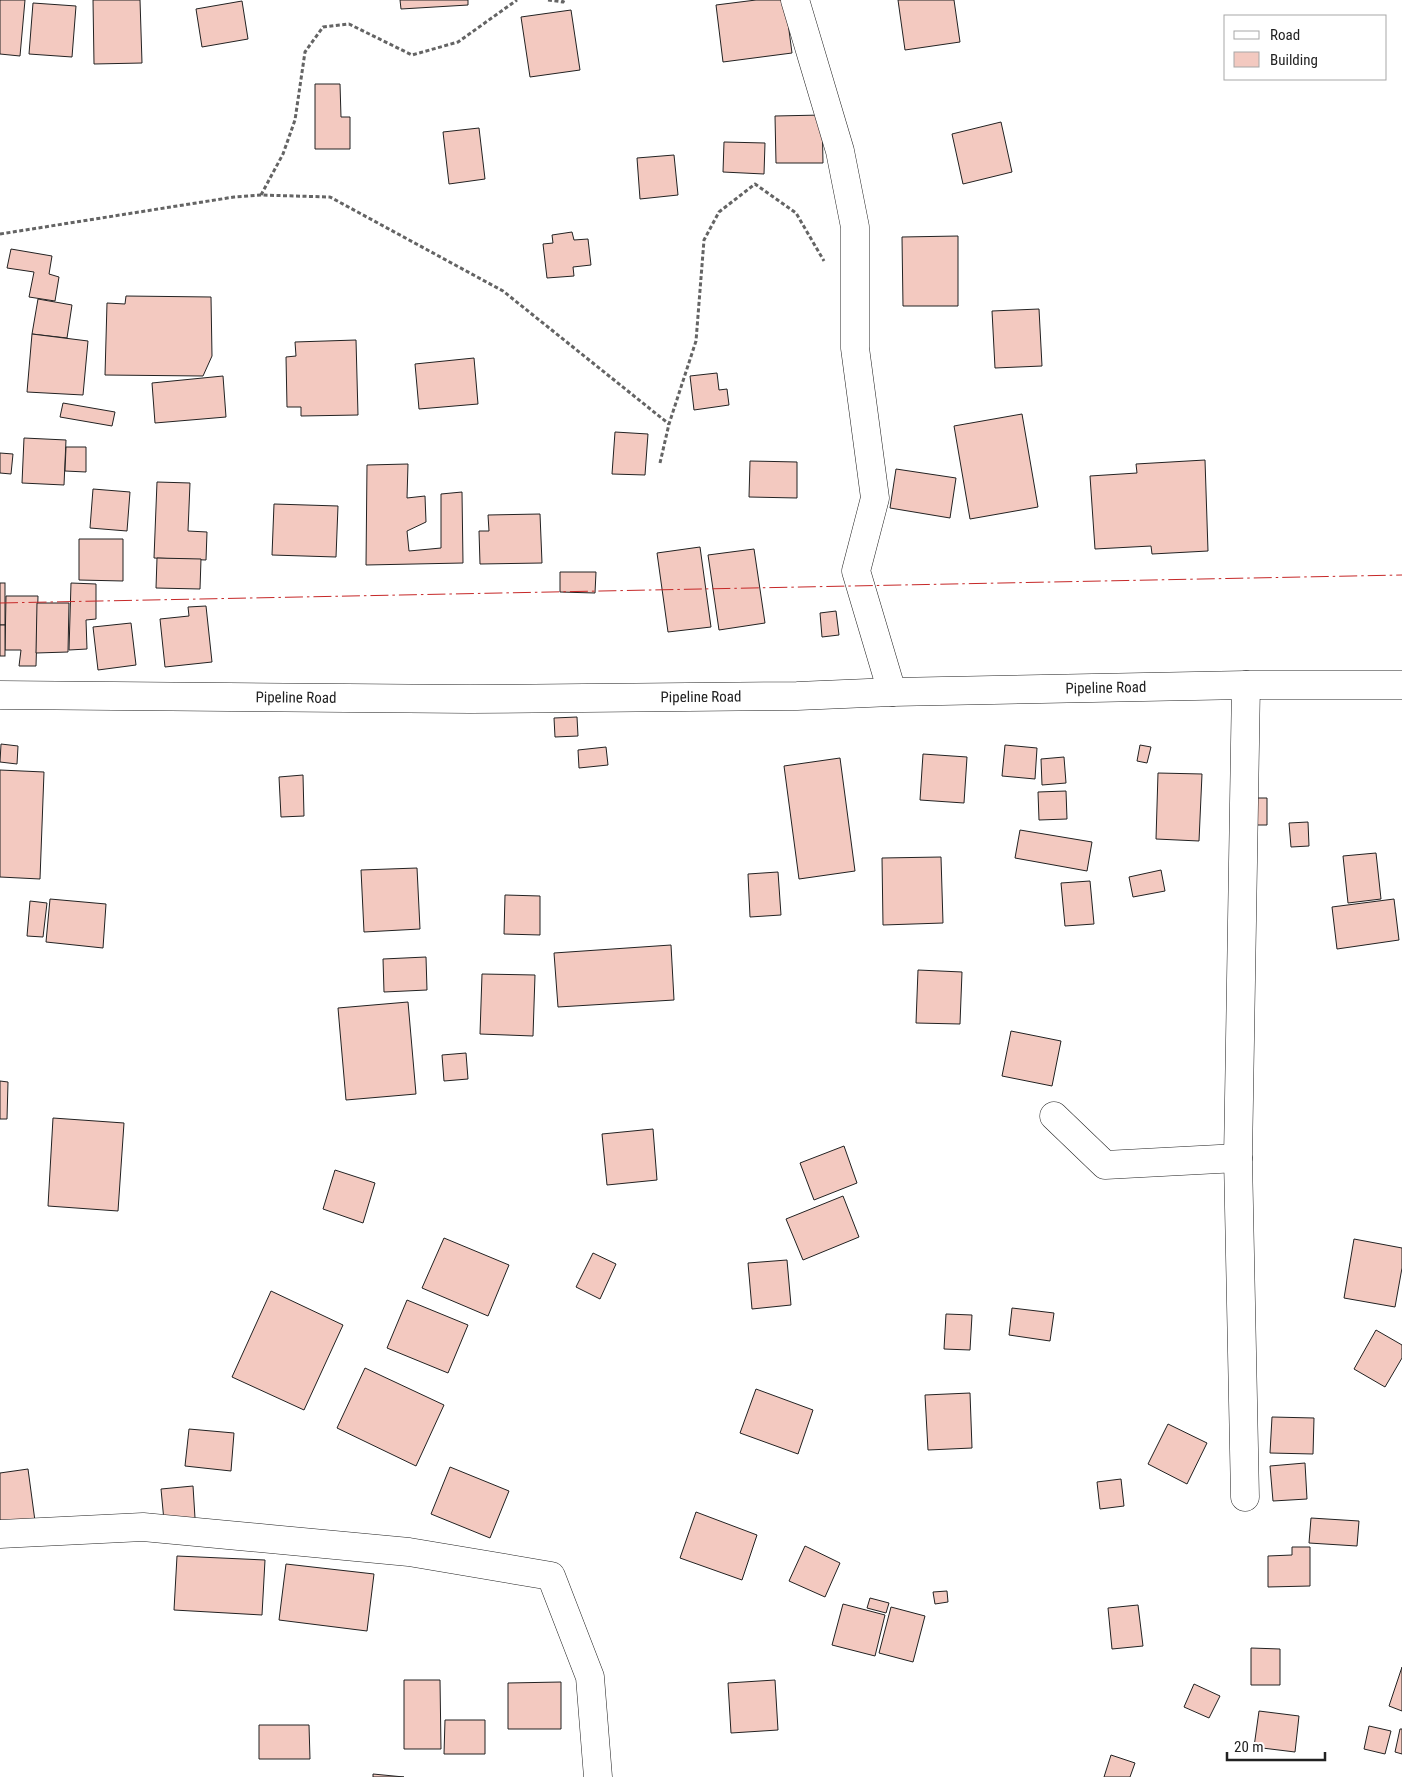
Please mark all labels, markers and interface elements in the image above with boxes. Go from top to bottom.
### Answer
legend [1224,15,1387,80]
text: Road [1270,26,1300,44]
text: Building [1270,51,1318,69]
street label: Pipeline Road [1065,678,1147,698]
street label: Pipeline Road [255,688,337,707]
street label: Pipeline Road [660,688,742,706]
scale bar [1227,1730,1324,1762]
text: 20 m [1234,1738,1264,1756]

